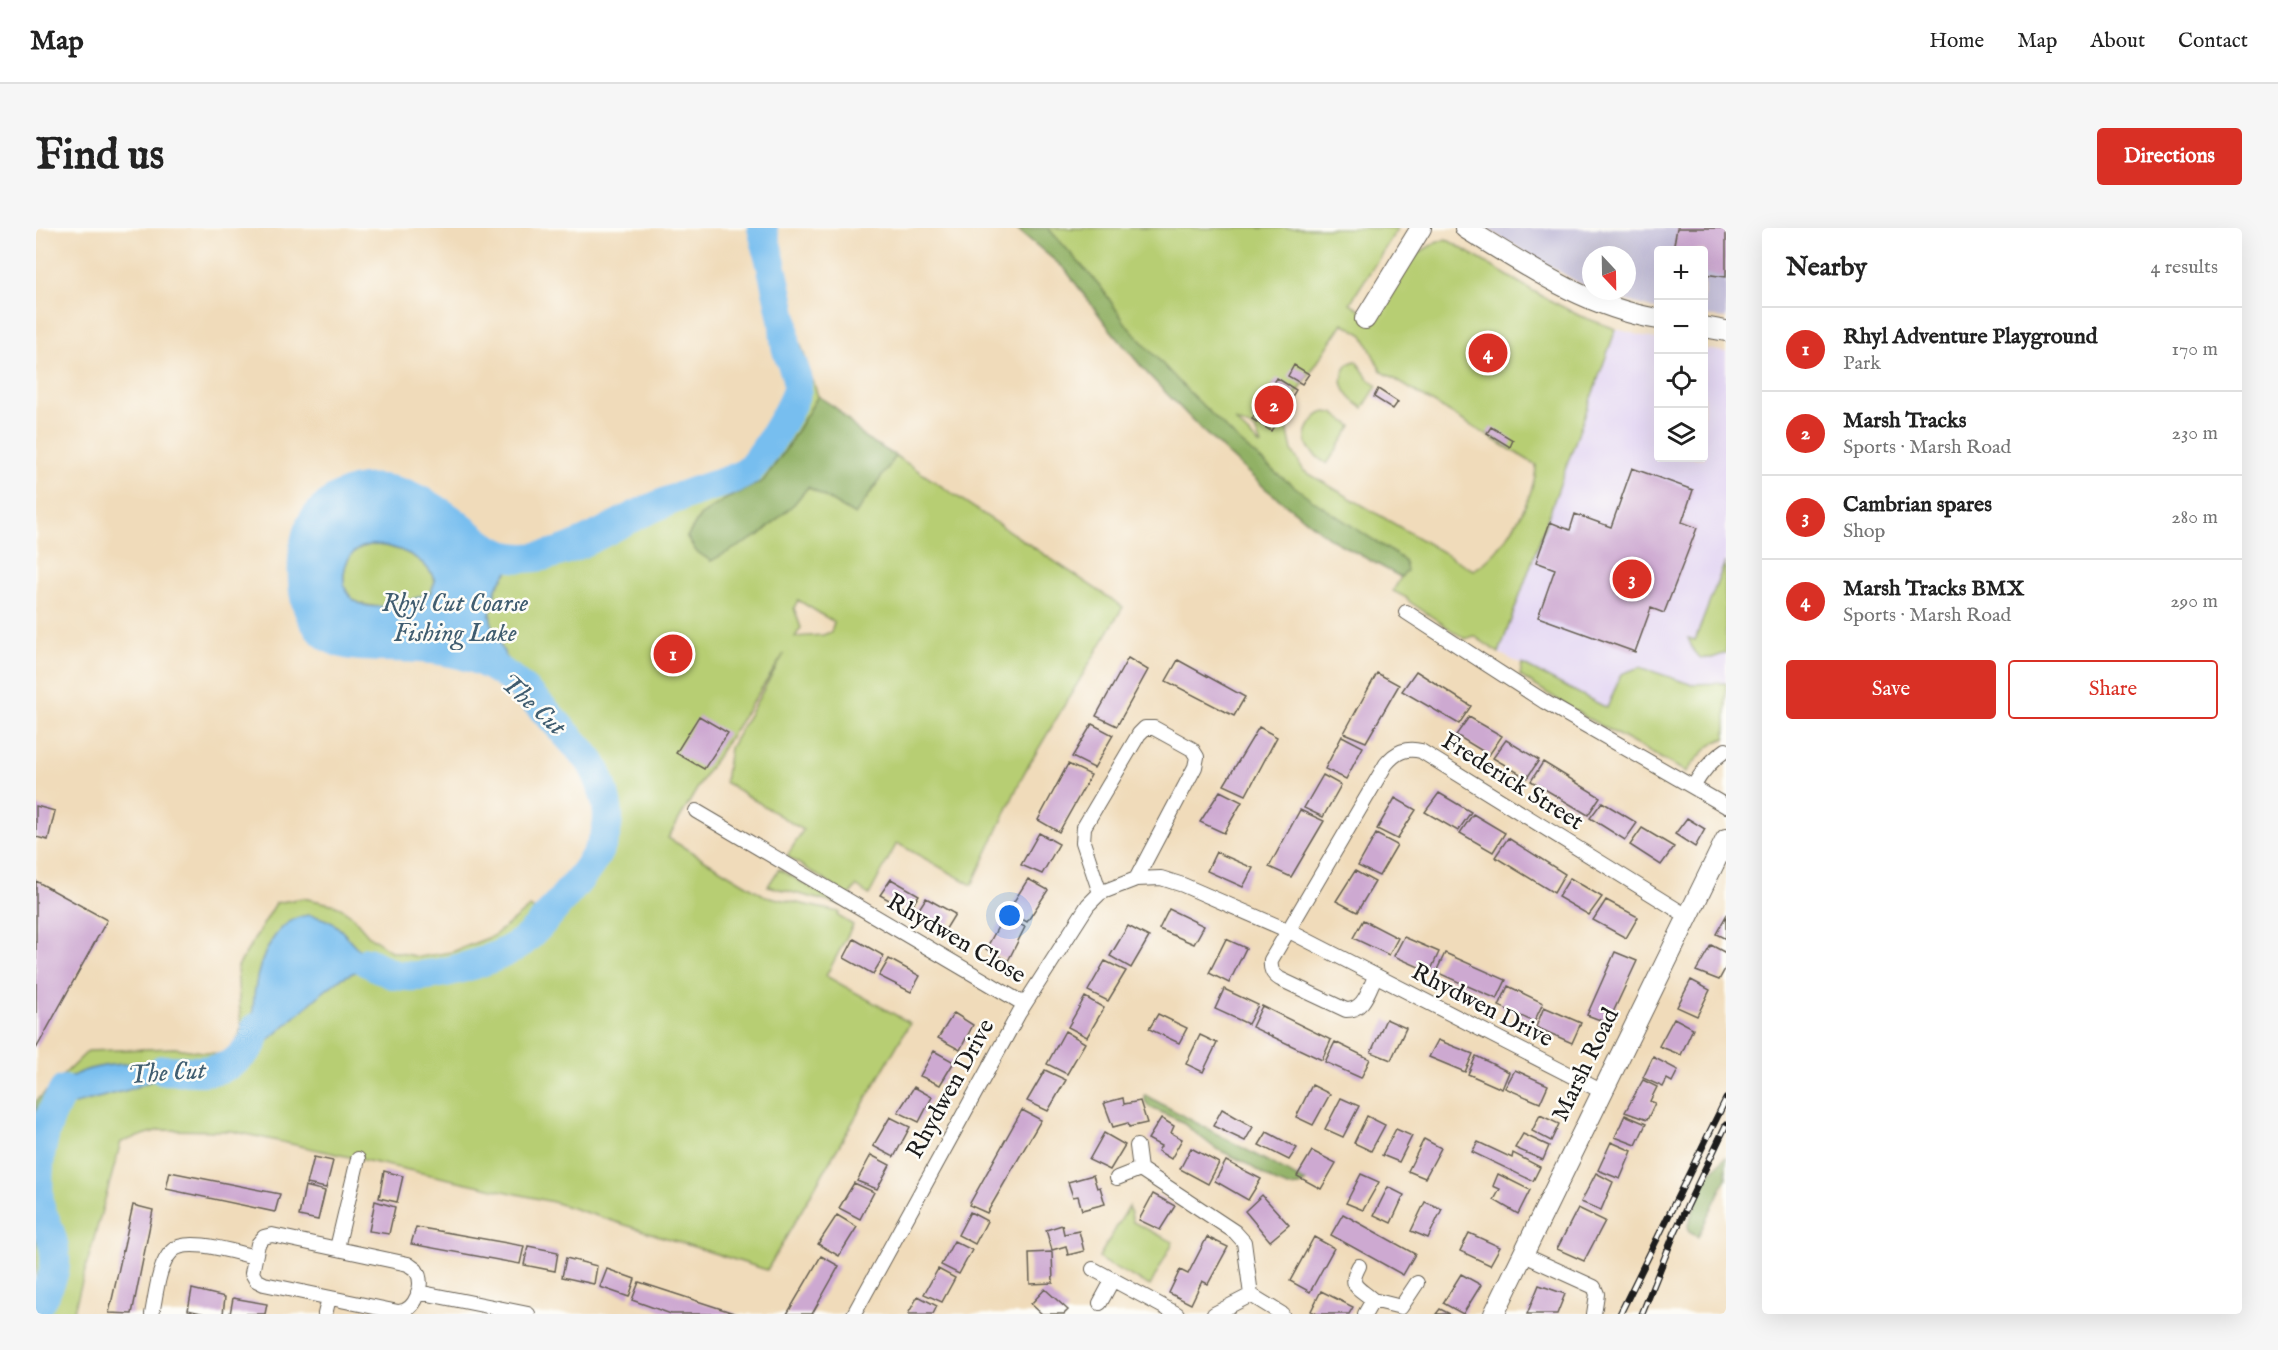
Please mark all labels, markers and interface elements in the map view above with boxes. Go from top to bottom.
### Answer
text: Map [30,24,84,59]
text: Home [1929,28,1984,55]
text: Map [2017,28,2057,55]
text: About [2090,28,2145,55]
text: Contact [2178,28,2248,55]
button: Directions [2097,128,2242,185]
text: Find us [36,130,164,183]
north arrow [1582,246,1636,300]
map controls [1654,246,1708,462]
button: + [1654,246,1708,300]
text: Nearby [1786,251,1867,284]
text: 4 results [2151,255,2218,280]
button: − [1654,300,1708,354]
text: Rhyl Adventure Playground [1843,323,2097,351]
pin: 4 [1468,330,1508,376]
text: 1 [1802,337,1809,362]
text: 170 m [2172,337,2218,362]
text: Park [1843,351,1881,376]
button: locate [1654,354,1708,408]
pin: 2 [1254,382,1294,428]
text: Marsh Tracks [1843,407,1966,435]
button: layers [1654,408,1708,462]
text: 2 [1801,421,1810,446]
text: 230 m [2172,421,2218,446]
text: Sports · Marsh Road [1843,435,2011,460]
text: Cambrian spares [1843,491,1992,519]
text: 3 [1802,505,1809,530]
text: 280 m [2171,505,2218,530]
text: Shop [1843,519,1885,544]
pin: 3 [1612,556,1652,602]
text: Marsh Tracks BMX [1843,575,2024,603]
water label: Rhyl Cut Coarse Fishing Lake [382,587,529,651]
text: 4 [1801,589,1810,614]
text: 290 m [2170,589,2218,614]
text: Sports · Marsh Road [1843,603,2011,628]
pin: 1 [654,632,692,676]
button: Save [1786,660,1996,719]
button: Share [2008,660,2218,719]
water label: The Cut [493,667,574,744]
street label: Frederick Street [1435,726,1589,838]
street label: Rhydwen Close [881,887,1031,991]
your location [995,901,1024,930]
street label: Rhydwen Drive [1406,957,1558,1055]
street label: Marsh Road [1545,1003,1627,1127]
street label: Rhydwen Drive [900,1014,1002,1164]
water label: The Cut [127,1054,209,1092]

